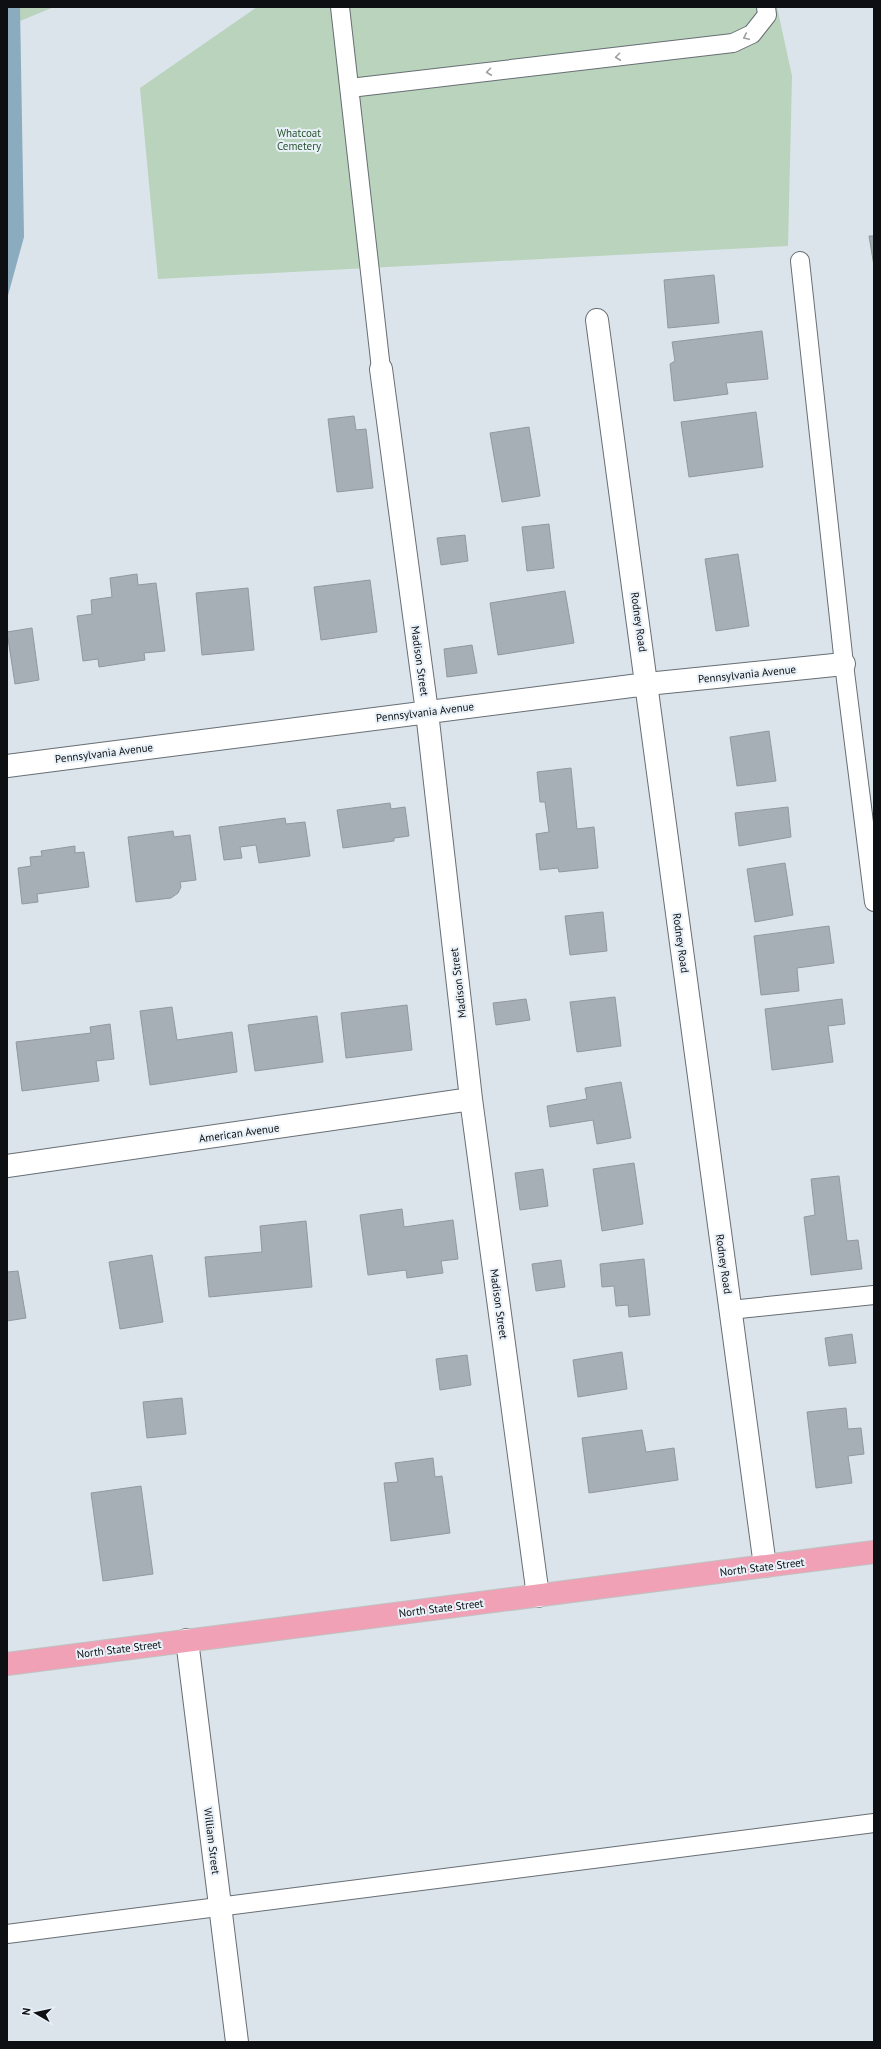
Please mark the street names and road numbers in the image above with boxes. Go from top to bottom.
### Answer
street label: Rodney Road [628,591,650,653]
street label: Madison Street [408,625,432,697]
street label: Pennsylvania Avenue [697,662,797,686]
street label: Pennsylvania Avenue [375,699,475,725]
street label: Pennsylvania Avenue [54,740,154,766]
street label: Rodney Road [670,912,692,974]
street label: Madison Street [447,947,469,1019]
street label: American Avenue [198,1120,280,1146]
street label: Rodney Road [713,1233,735,1295]
street label: Madison Street [487,1268,511,1340]
street label: North State Street [719,1555,805,1579]
street label: North State Street [398,1596,484,1620]
street label: North State Street [76,1637,162,1661]
street label: William Street [201,1807,223,1875]

